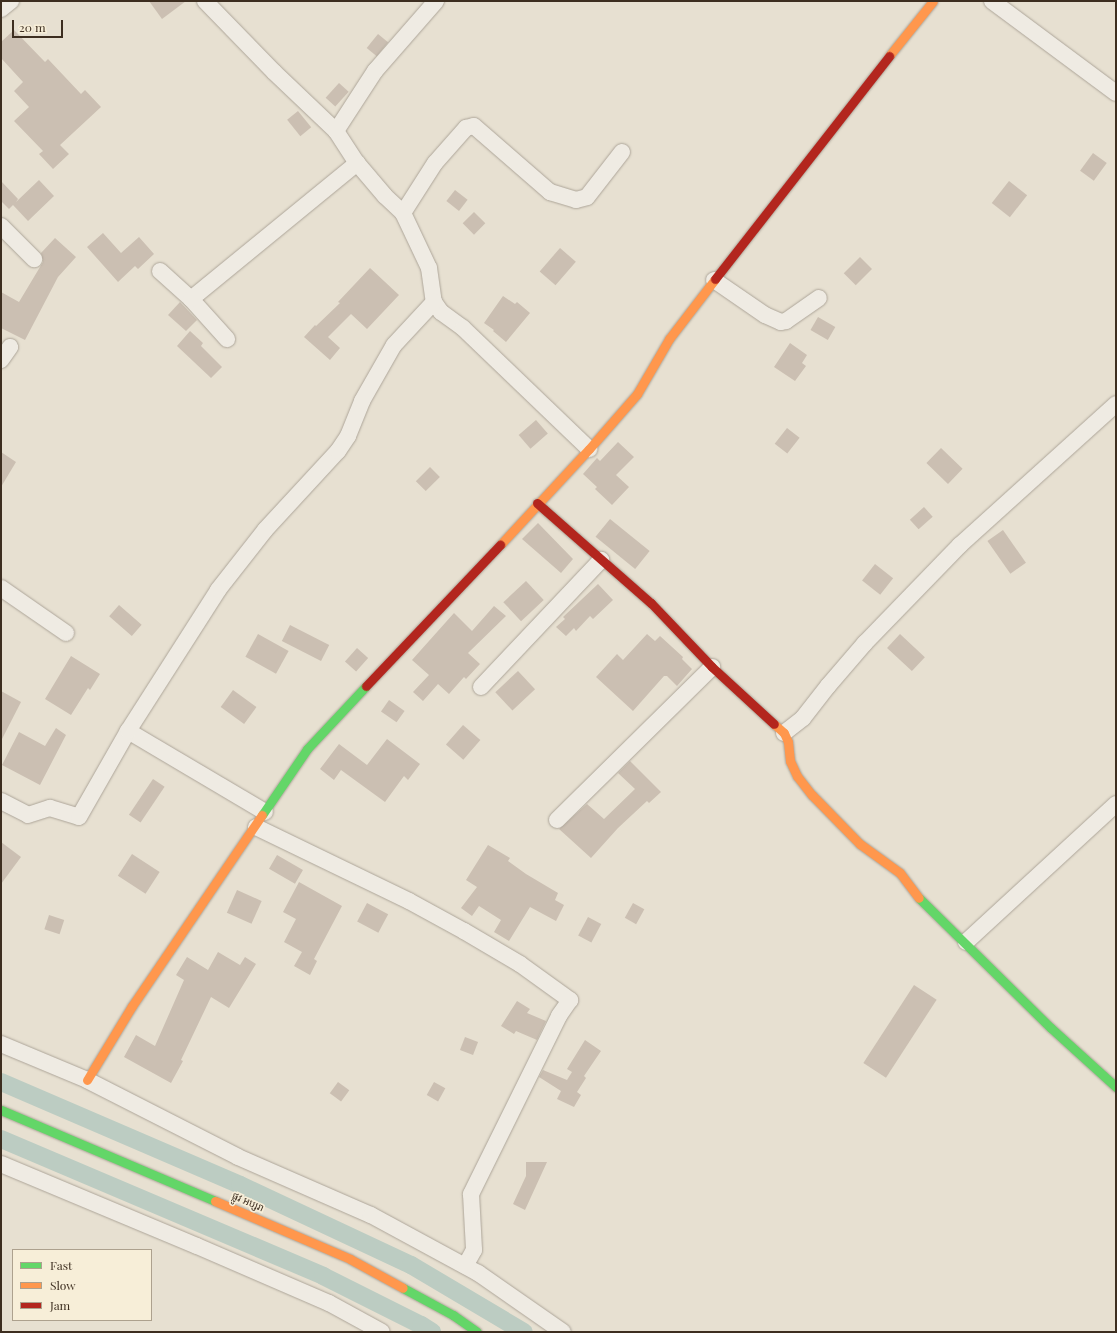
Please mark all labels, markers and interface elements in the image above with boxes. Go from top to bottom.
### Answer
scale bar [14,12,65,38]
text: 20 m [19,19,46,35]
street label: ផ្លូវ អប្សរា [230,1190,266,1214]
legend [12,1249,152,1321]
text: Fast [50,1257,72,1273]
text: Slow [50,1277,76,1293]
text: Jam [50,1297,70,1313]

